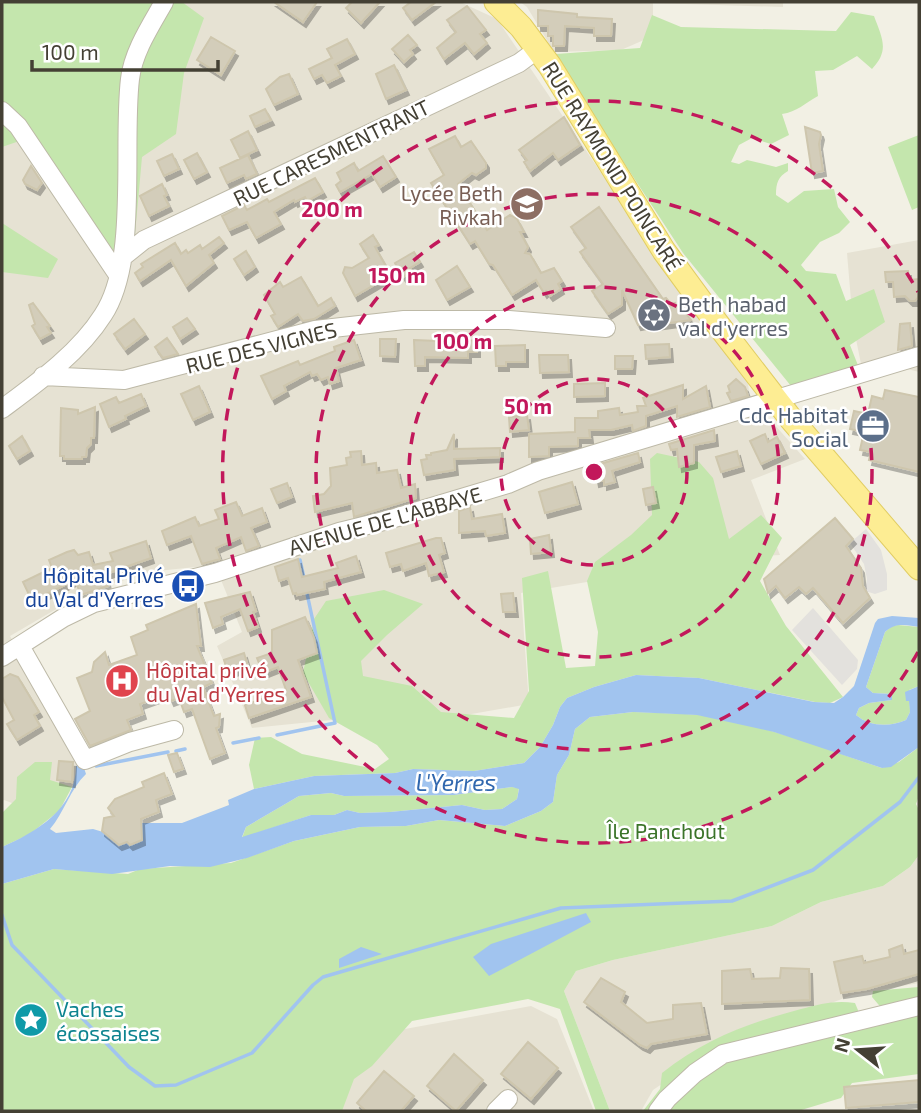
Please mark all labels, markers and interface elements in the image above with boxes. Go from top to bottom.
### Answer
scale bar [32,28,217,72]
text: 100 m [42,39,99,64]
street label: RUE RAYMOND POINCARÉ [538,57,688,275]
street label: RUE CARESMENTRANT [229,94,433,210]
place label: Lycée Beth Rivkah [401,180,503,229]
school or university icon: Lycée Beth Rivkah [508,185,546,223]
text: 200 m [301,196,363,221]
text: 150 m [369,262,425,287]
place label: Beth habad val d'yerres [678,291,788,340]
synagogue icon: Beth habad val d'yerres [635,296,673,334]
street label: RUE DES VIGNES [183,316,339,378]
text: 100 m [434,328,492,353]
text: 50 m [504,393,552,418]
place label: Cdc Habitat Social [739,402,849,451]
office icon: Cdc Habitat Social [854,407,892,445]
centre of rings [582,460,606,484]
street label: AVENUE DE L'ABBAYE [286,480,484,560]
place label: Hôpital Privé du Val d'Yerres [25,562,164,611]
bus stop icon: Hôpital Privé du Val d'Yerres [169,567,207,605]
place label: Hôpital privé du Val d'Yerres [146,657,285,706]
hospital icon: Hôpital privé du Val d'Yerres [103,662,141,700]
water label: L'Yerres [416,768,496,796]
park label: Île Panchout [606,818,725,843]
place label: Vaches écossaises [56,996,160,1045]
place icon: Vaches écossaises [12,1001,50,1039]
north arrow [823,1015,893,1085]
text: N [828,1035,854,1055]

